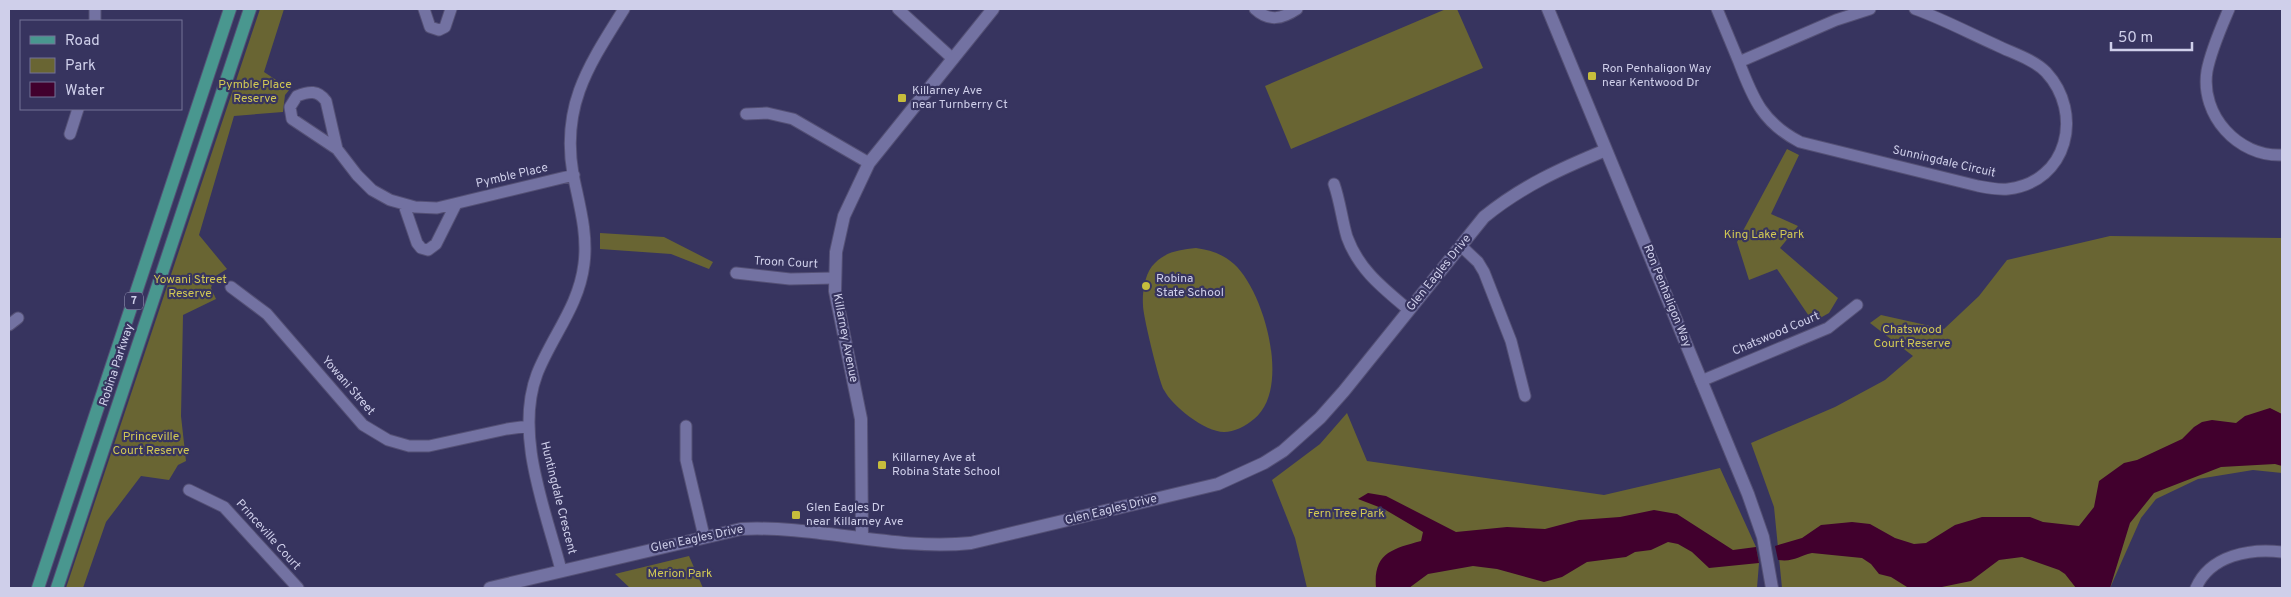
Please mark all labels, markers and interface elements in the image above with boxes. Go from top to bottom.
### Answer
legend [20,20,182,110]
scale bar [2111,20,2192,52]
text: 50 m [2118,29,2153,48]
text: Road [65,32,100,51]
text: Park [65,57,96,76]
place label: Ron Penhaligon Way near Kentwood Dr [1602,61,1711,91]
marker: Ron Penhaligon Way near Kentwood Dr [1586,70,1598,82]
park label: Pymble Place Reserve [218,77,292,107]
text: Water [65,82,105,101]
place label: Killarney Ave near Turnberry Ct [912,83,1008,113]
marker: Killarney Ave near Turnberry Ct [896,92,908,104]
street label: Sunningdale Circuit [1891,142,1997,182]
street label: Pymble Place [474,160,550,192]
park label: King Lake Park [1724,227,1804,243]
street label: Glen Eagles Drive [1403,231,1475,315]
street label: Ron Penhaligon Way [1639,242,1695,350]
street label: Troon Court [754,253,818,273]
place label: Robina State School [1156,271,1224,301]
park label: Yowani Street Reserve [153,272,227,302]
marker: Robina State School [1140,280,1152,292]
road number: 7 [125,292,143,310]
street label: Killarney Avenue [829,292,861,384]
street label: Chatswood Court [1730,308,1822,360]
street label: Robina Parkway [96,322,138,408]
park label: Chatswood Court Reserve [1874,322,1950,352]
street label: Yowani Street [318,353,378,419]
park label: Princeville Court Reserve [113,429,189,459]
street label: Huntingdale Crescent [536,440,580,556]
place label: Killarney Ave at Robina State School [892,450,1000,480]
marker: Killarney Ave at Robina State School [876,459,888,471]
street label: Glen Eagles Drive [1063,491,1159,529]
street label: Princeville Court [232,496,304,574]
place label: Glen Eagles Dr near Killarney Ave [806,500,904,530]
park label: Fern Tree Park [1307,506,1385,522]
marker: Glen Eagles Dr near Killarney Ave [790,509,802,521]
street label: Glen Eagles Drive [649,521,745,557]
park label: Merion Park [648,566,712,582]

